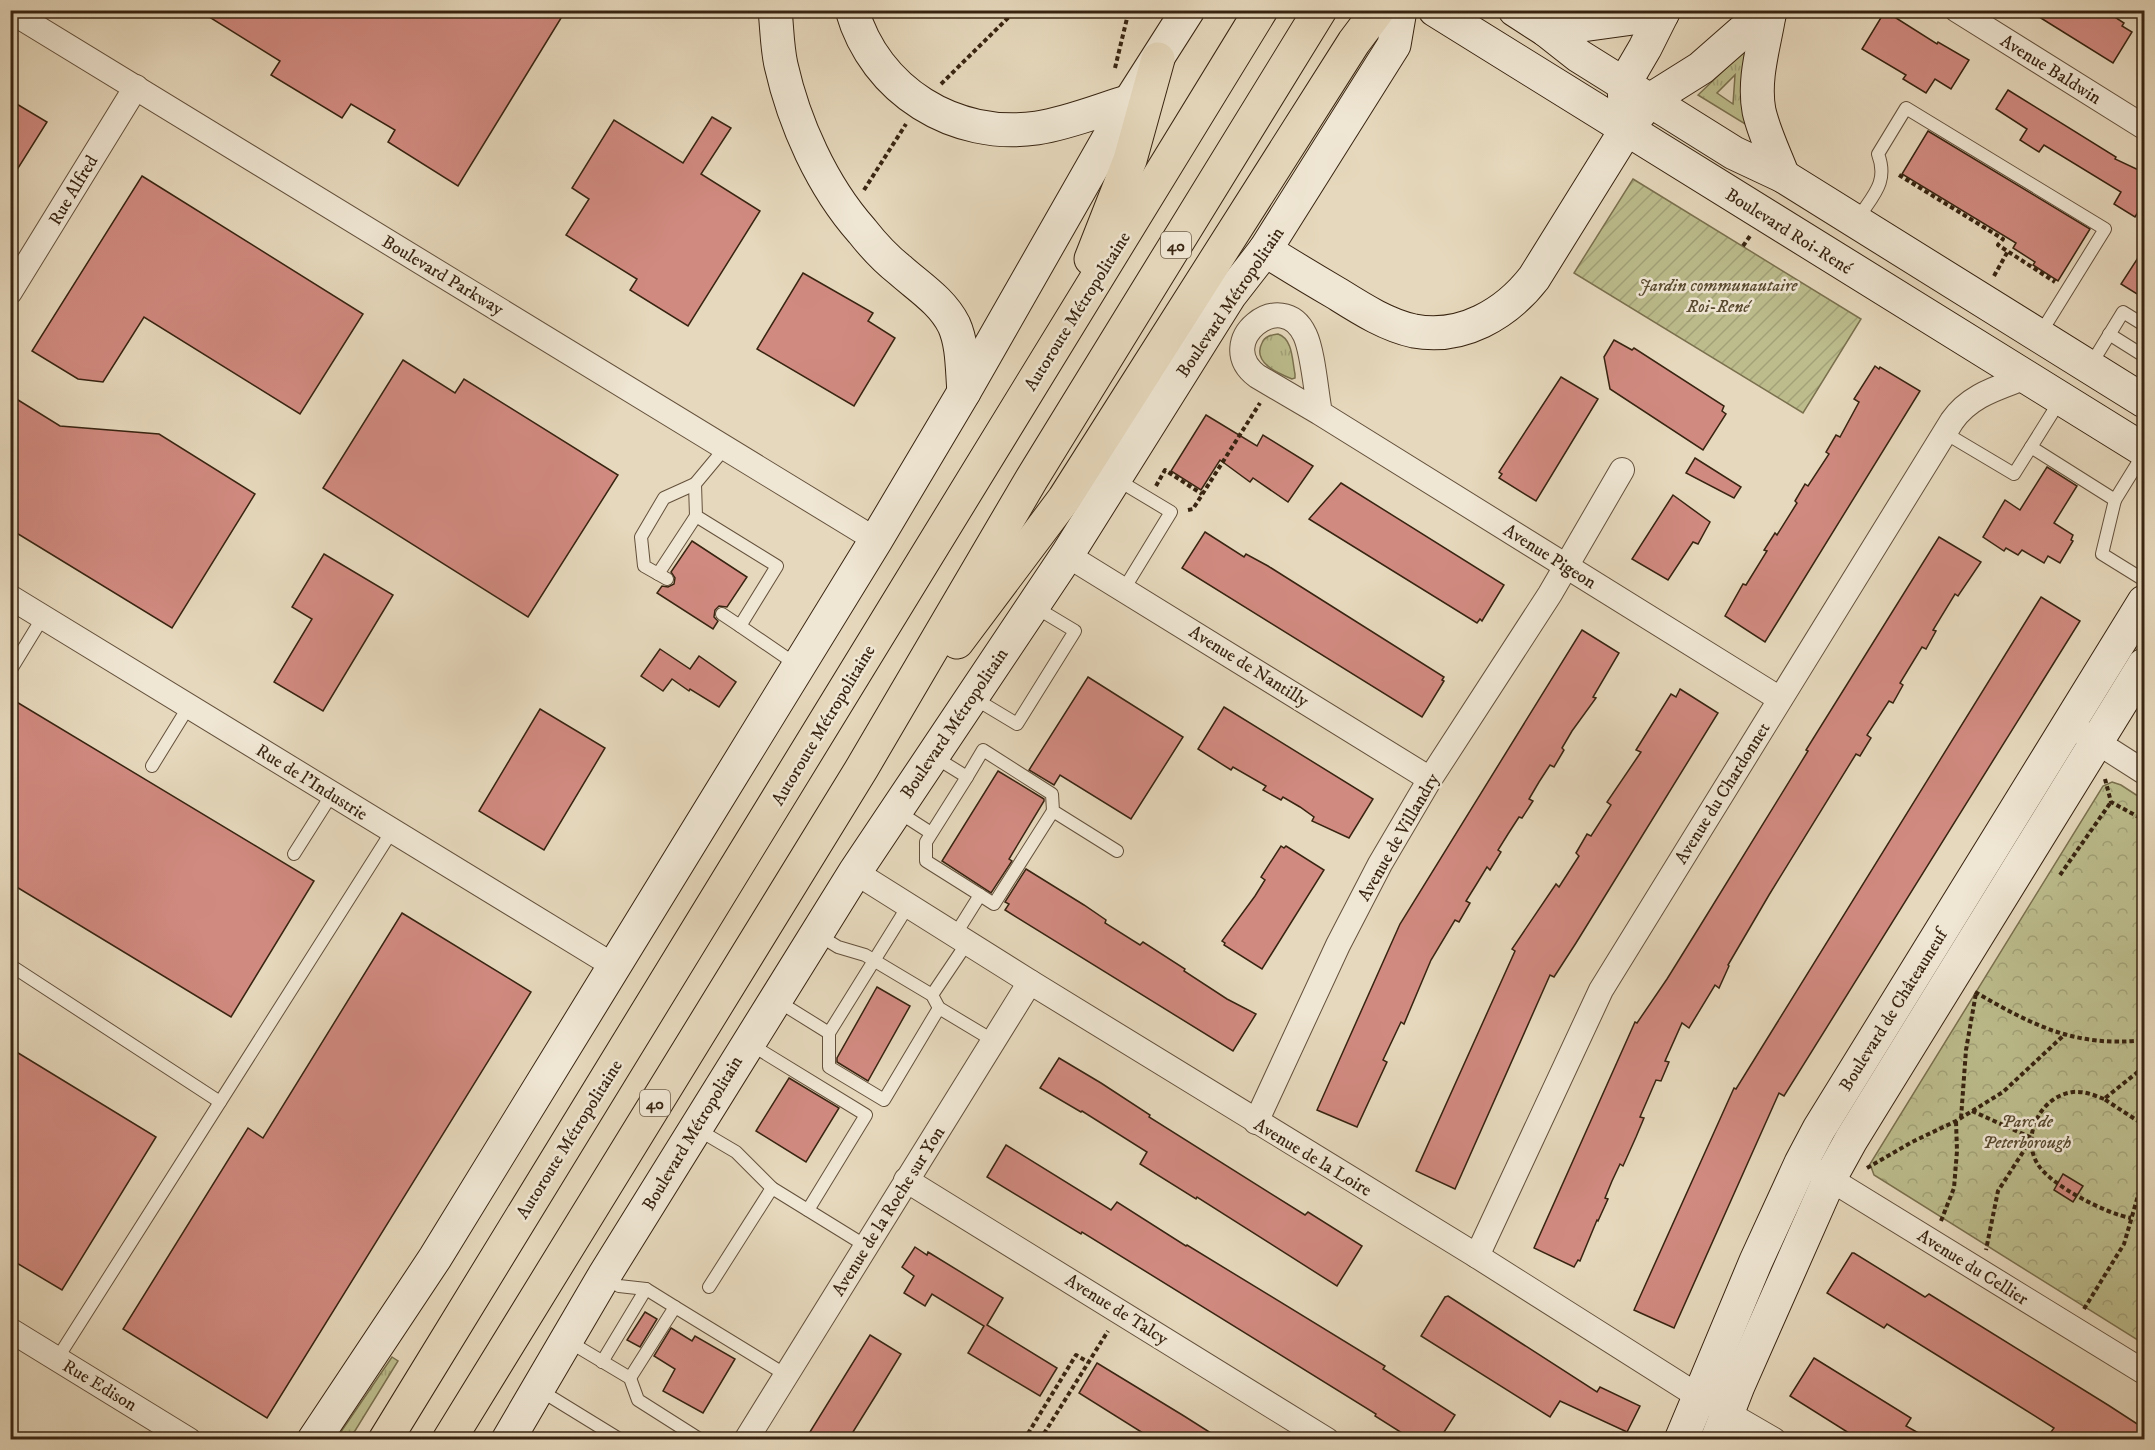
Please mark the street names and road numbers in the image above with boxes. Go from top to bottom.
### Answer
street label: Avenue Baldwin [1996,30,2105,110]
street label: Rue Alfred [44,152,103,229]
street label: Boulevard Roi-René [1721,184,1856,280]
street label: Boulevard Métropolitain [1172,223,1290,382]
street label: Autoroute Métropolitaine [1020,228,1136,395]
street label: Boulevard Parkway [378,231,508,321]
road number: 40 [1161,232,1191,258]
street label: Avenue Pigeon [1499,520,1600,594]
street label: Avenue de Nantilly [1185,621,1313,713]
street label: Autoroute Métropolitaine [767,641,880,810]
street label: Boulevard Métropolitain [896,644,1014,803]
street label: Avenue du Chardonnet [1670,719,1775,868]
street label: Rue de l'Industrie [252,740,371,826]
street label: Avenue de Villandry [1353,769,1445,905]
street label: Boulevard de Châteauneuf [1835,923,1954,1096]
street label: Boulevard Métropolitain [638,1052,748,1215]
street label: Autoroute Métropolitaine [512,1056,628,1223]
road number: 40 [640,1090,670,1116]
street label: Avenue de la Loire [1250,1114,1375,1202]
street label: Avenue de la Roche sur Yon [828,1122,950,1300]
street label: Avenue du Cellier [1913,1225,2032,1311]
street label: Avenue de Talcy [1061,1269,1172,1351]
street label: Rue Edison [58,1355,141,1417]

